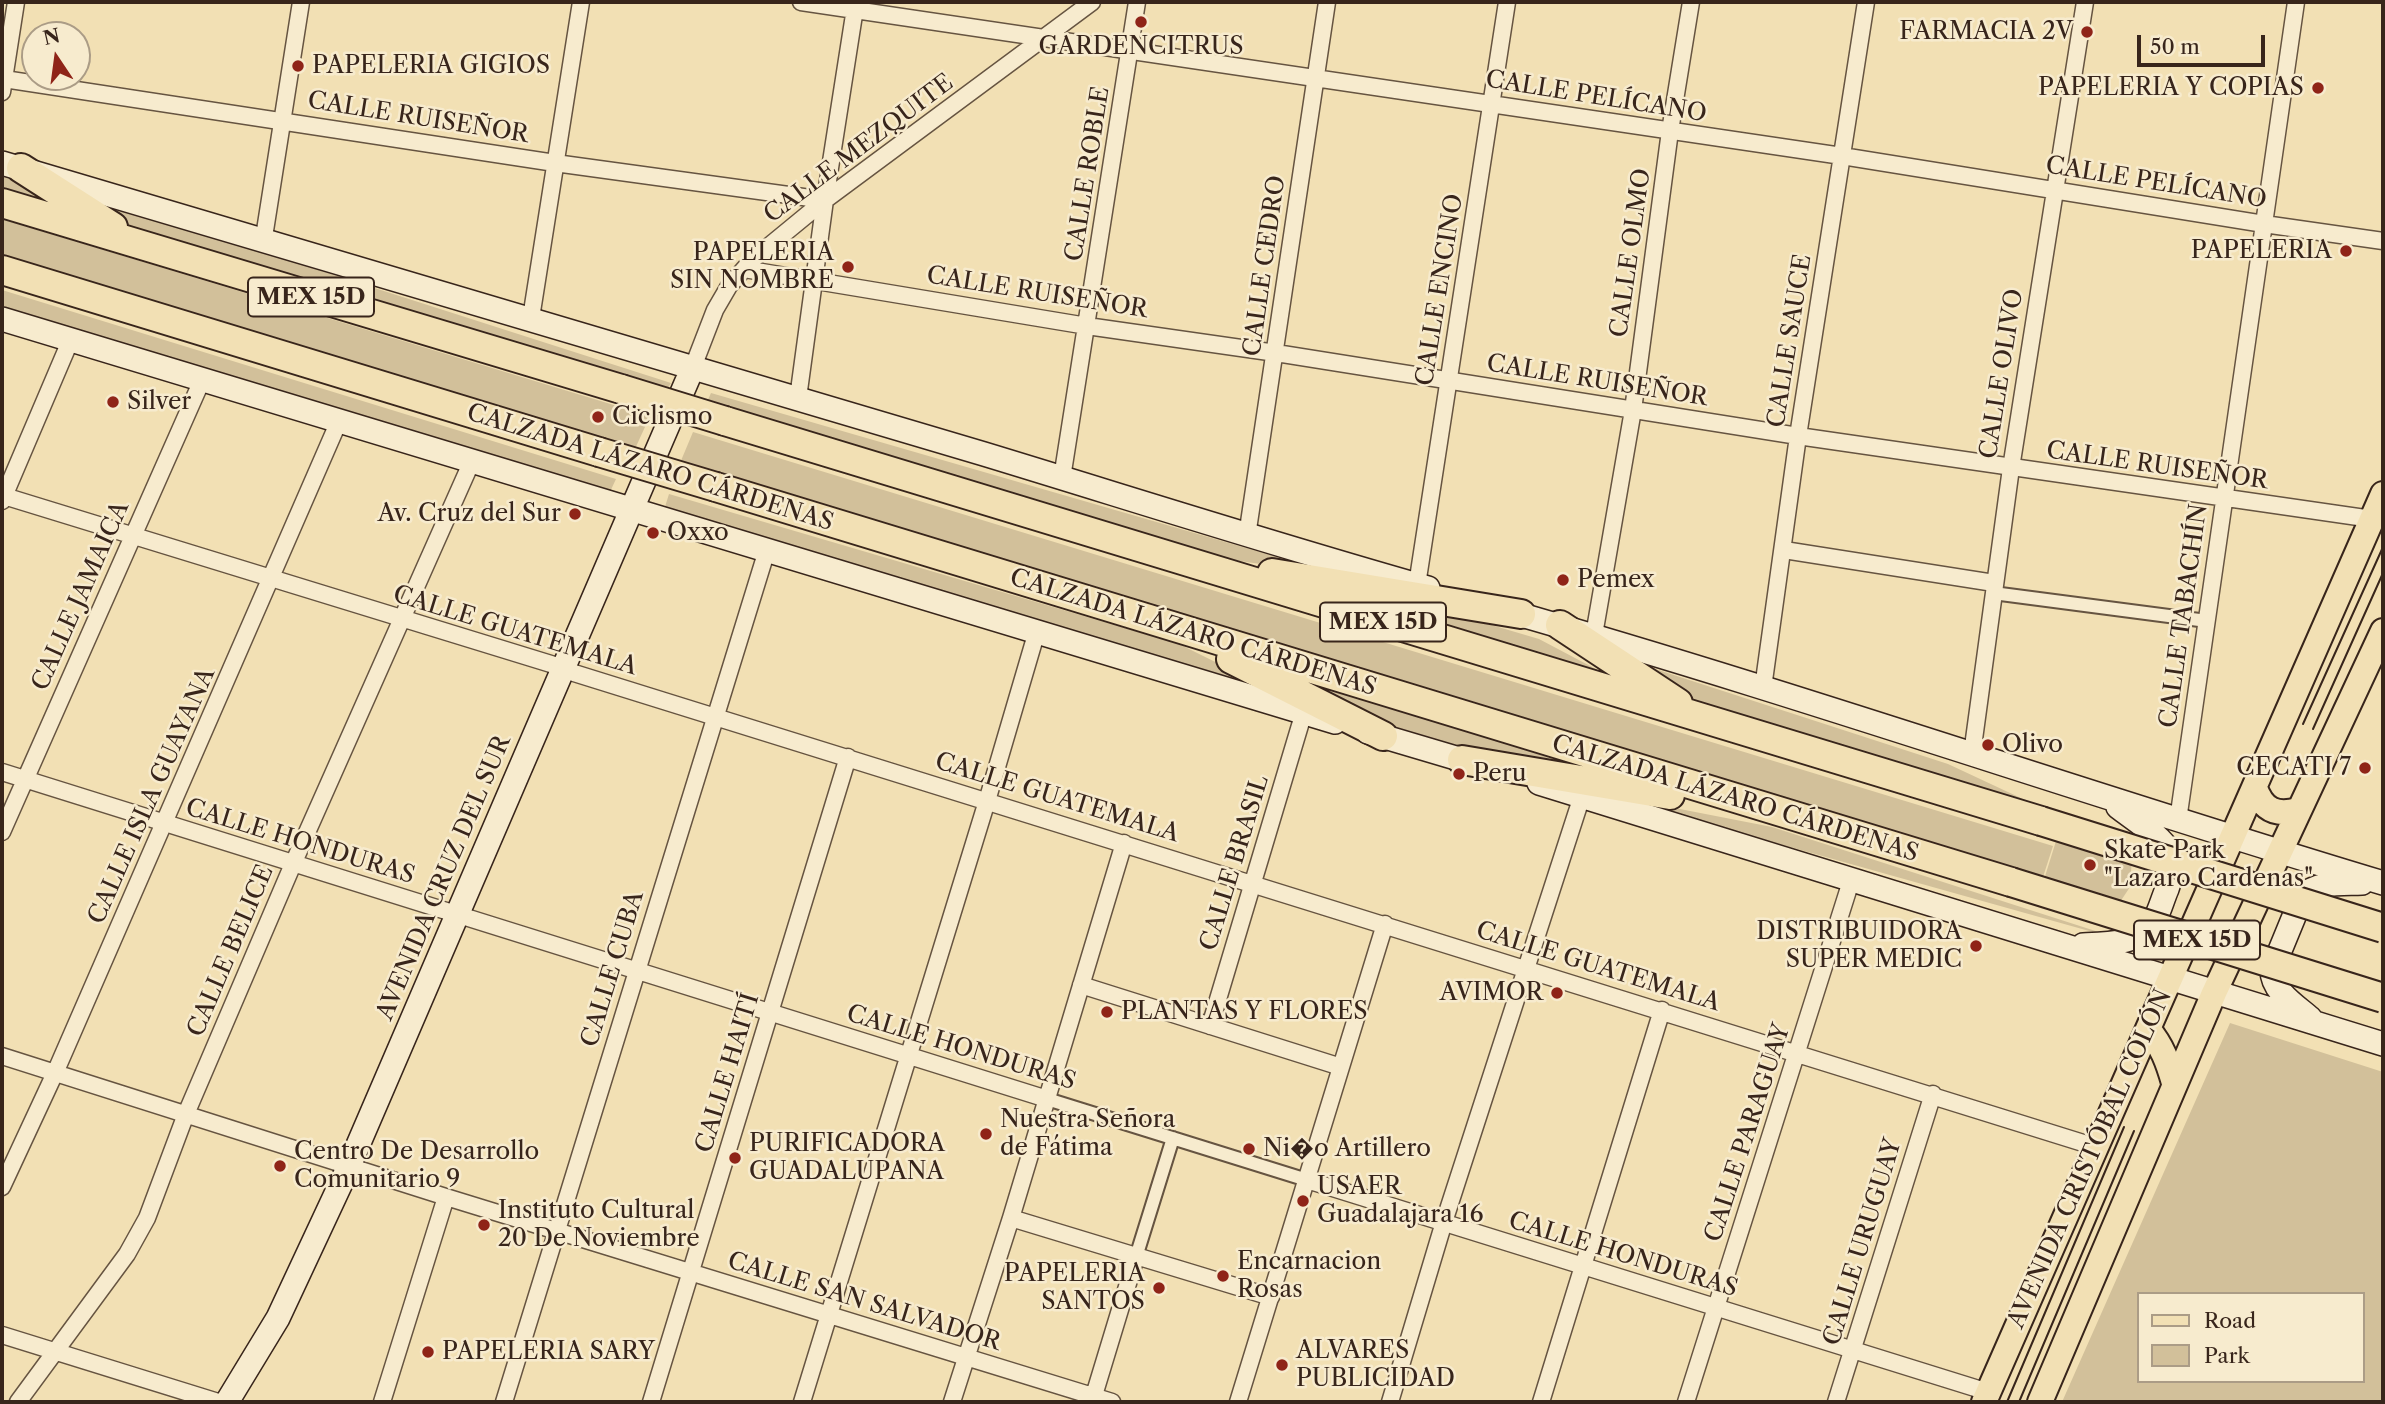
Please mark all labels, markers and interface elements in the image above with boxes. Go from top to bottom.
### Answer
marker: GARDENCITRUS [1133,14,1149,30]
place label: FARMACIA 2V [1899,18,2073,46]
north arrow [21,21,91,91]
scale bar [2140,21,2268,65]
text: N [41,24,62,50]
marker: FARMACIA 2V [2079,24,2095,40]
place label: GARDENCITRUS [1038,33,1244,61]
text: 50 m [2150,34,2200,59]
place label: PAPELERIA GIGIOS [312,52,550,80]
marker: PAPELERIA GIGIOS [290,58,306,74]
street label: CALLE PELÍCANO [1483,65,1709,129]
street label: CALLE MEZQUITE [759,68,959,230]
place label: PAPELERIA Y COPIAS [2038,74,2304,102]
marker: PAPELERIA Y COPIAS [2310,80,2326,96]
street label: CALLE ROBLE [1060,85,1116,263]
street label: CALLE RUISEÑOR [305,86,531,150]
street label: CALLE PELÍCANO [2043,151,2269,215]
street label: CALLE OLMO [1605,167,1657,339]
street label: CALLE CEDRO [1238,174,1292,358]
street label: CALLE ENCINO [1411,192,1469,388]
place label: PAPELERIA [2191,237,2332,265]
place label: PAPELERIA SIN NOMBRE [670,239,834,295]
marker: PAPELERIA [2338,243,2354,259]
street label: CALLE SAUCE [1762,252,1818,430]
marker: PAPELERIA SIN NOMBRE [840,259,856,275]
street label: CALLE RUISEÑOR [924,261,1150,325]
road number: MEX 15D [248,278,374,316]
street label: CALLE OLIVO [1974,287,2030,461]
street label: CALLE RUISEÑOR [1484,349,1710,413]
place label: Silver [127,388,191,416]
marker: Silver [105,394,121,410]
street label: CALZADA LÁZARO CÁRDENAS [463,398,837,538]
place label: Ciclismo [612,403,712,431]
marker: Ciclismo [590,409,606,425]
street label: CALLE RUISEÑOR [2044,436,2270,496]
street label: CALLE JAMAICA [26,497,136,695]
place label: Av. Cruz del Sur [377,500,561,528]
street label: CALLE TABACHÍN [2154,502,2214,730]
marker: Av. Cruz del Sur [567,506,583,522]
place label: Oxxo [667,519,729,547]
marker: Oxxo [645,525,661,541]
street label: CALZADA LÁZARO CÁRDENAS [1006,563,1380,703]
place label: Pemex [1577,566,1654,594]
marker: Pemex [1555,572,1571,588]
street label: CALLE GUATEMALA [389,580,641,682]
road number: MEX 15D [1320,602,1446,642]
street label: CALLE ISLA GUAYANA [82,663,222,929]
street label: CALZADA LÁZARO CÁRDENAS [1548,729,1922,869]
street label: AVENIDA CRUZ DEL SUR [371,731,517,1025]
place label: Olivo [2002,731,2063,759]
marker: Olivo [1980,737,1996,753]
street label: CALLE GUATEMALA [931,747,1183,849]
place label: CECATI 7 [2236,754,2351,782]
place label: Peru [1473,760,1527,788]
marker: CECATI 7 [2357,760,2373,776]
marker: Peru [1451,766,1467,782]
street label: CALLE BRASIL [1195,772,1275,954]
street label: CALLE HONDURAS [182,793,418,891]
place label: Skate Park "Lazaro Cardenas" [2104,837,2313,893]
marker: Skate Park "Lazaro Cardenas" [2082,857,2098,873]
street label: CALLE BELICE [182,861,280,1041]
street label: CALLE CUBA [576,887,650,1051]
street label: CALLE GUATEMALA [1472,916,1724,1018]
place label: DISTRIBUIDORA SUPER MEDIC [1756,918,1962,974]
road number: MEX 15D [2134,920,2260,959]
marker: DISTRIBUIDORA SUPER MEDIC [1968,938,1984,954]
place label: AVIMOR [1440,979,1543,1007]
marker: AVIMOR [1549,985,1565,1001]
street label: AVENIDA CRISTÓBAL COLÓN [2002,985,2178,1333]
street label: CALLE HAITÍ [690,990,766,1156]
place label: PLANTAS Y FLORES [1121,998,1368,1026]
street label: CALLE HONDURAS [843,999,1079,1097]
marker: PLANTAS Y FLORES [1099,1004,1115,1020]
street label: CALLE PARAGUAY [1699,1020,1797,1246]
place label: Nuestra Señora de Fátima [1000,1106,1175,1162]
marker: Nuestra Señora de Fátima [978,1126,994,1142]
place label: PURIFICADORA GUADALUPANA [749,1130,945,1186]
place label: Ni�o Artillero [1263,1135,1431,1163]
street label: CALLE URUGUAY [1818,1135,1908,1349]
place label: Centro De Desarrollo Comunitario 9 [294,1138,539,1194]
marker: Ni�o Artillero [1241,1141,1257,1157]
marker: PURIFICADORA GUADALUPANA [727,1150,743,1166]
marker: Centro De Desarrollo Comunitario 9 [272,1158,288,1174]
place label: USAER Guadalajara 16 [1317,1173,1484,1229]
marker: USAER Guadalajara 16 [1295,1193,1311,1209]
place label: Instituto Cultural 20 De Noviembre [498,1197,700,1253]
street label: CALLE HONDURAS [1505,1206,1741,1304]
marker: Instituto Cultural 20 De Noviembre [476,1217,492,1233]
street label: CALLE SAN SALVADOR [724,1247,1004,1357]
place label: Encarnacion Rosas [1237,1248,1381,1304]
place label: PAPELERIA SANTOS [1004,1260,1145,1316]
marker: Encarnacion Rosas [1215,1268,1231,1284]
marker: PAPELERIA SANTOS [1151,1280,1167,1296]
legend [2136,1292,2364,1383]
text: Road [2204,1308,2256,1333]
place label: ALVARES PUBLICIDAD [1296,1337,1455,1393]
place label: PAPELERIA SARY [442,1338,655,1366]
text: Park [2204,1343,2250,1368]
marker: PAPELERIA SARY [420,1344,436,1360]
marker: ALVARES PUBLICIDAD [1274,1357,1290,1373]

